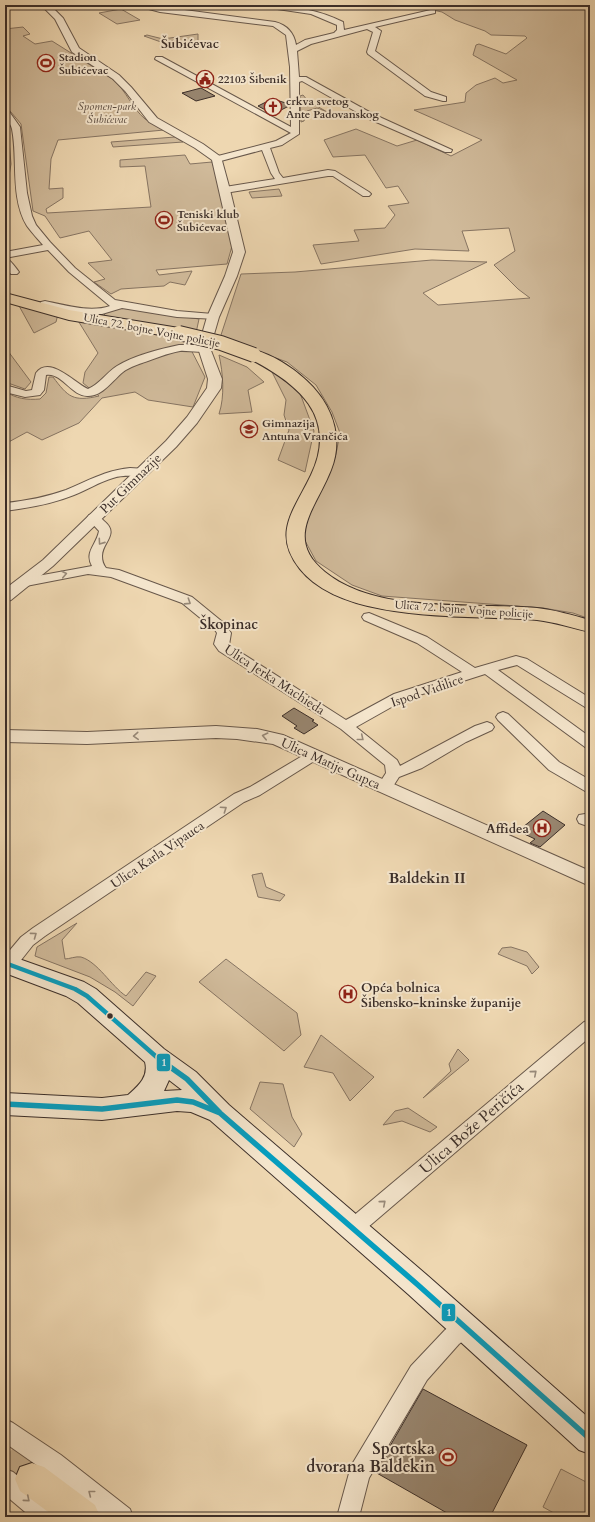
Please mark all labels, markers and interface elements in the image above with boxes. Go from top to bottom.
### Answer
district label: Šubićevac [161,35,219,53]
place label: Stadion Šubićevac [59,50,108,78]
sports icon: Stadion Šubićevac [36,53,56,73]
public building icon: 22103 Šibenik [195,69,215,89]
place label: 22103 Šibenik [218,72,287,87]
place label: crkva svetog Ante Padovanskog [286,94,379,122]
church icon: crkva svetog Ante Padovanskog [263,97,283,117]
park label: Spomen-park Šubićevac [78,99,137,127]
place label: Teniski klub Šubićevac [177,207,239,235]
sports icon: Teniski klub Šubićevac [154,210,174,230]
street label: Ulica 72. bojne Vojne policije [82,310,222,351]
place label: Gimnazija Antuna Vrančića [262,416,348,444]
school or university icon: Gimnazija Antuna Vrančića [239,419,259,439]
street label: Put Gimnazije [96,450,166,518]
one-way arrow [99,538,106,545]
one-way arrow [61,571,67,579]
one-way arrow [184,597,191,605]
street label: Ulica 72. bojne Vojne policije [394,597,534,622]
district label: Škopinac [200,614,258,634]
street label: Ulica Jerka Machieda [221,640,329,719]
street label: Ispod Vidilice [389,670,466,712]
one-way arrow [133,731,139,740]
one-way arrow [262,733,268,741]
one-way arrow [357,733,364,740]
street label: Ulica Matije Gupca [278,734,384,794]
one-way arrow [219,807,226,814]
street label: Ulica Karla Vipauca [107,817,208,893]
hospital icon: Affidea [532,818,552,838]
place label: Affidea [486,820,530,838]
district label: Baldekin II [388,868,466,888]
one-way arrow [30,932,37,940]
place label: Opća bolnica Šibensko-kninske županije [361,979,521,1012]
hospital icon: Opća bolnica Šibensko-kninske županije [338,984,358,1004]
unlabelled marker [105,1011,115,1021]
line badge: 1 [156,1053,171,1072]
text: 1 [161,1055,167,1070]
one-way arrow [530,1071,537,1078]
street label: Ulica Bože Peričića [415,1076,529,1179]
one-way arrow [378,1201,385,1208]
line badge: 1 [441,1303,456,1322]
text: 1 [446,1305,452,1320]
place label: Sportska dvorana Baldekin [306,1438,436,1478]
sports icon: Sportska dvorana Baldekin [438,1447,458,1467]
one-way arrow [89,1491,96,1498]
one-way arrow [22,1494,30,1501]

